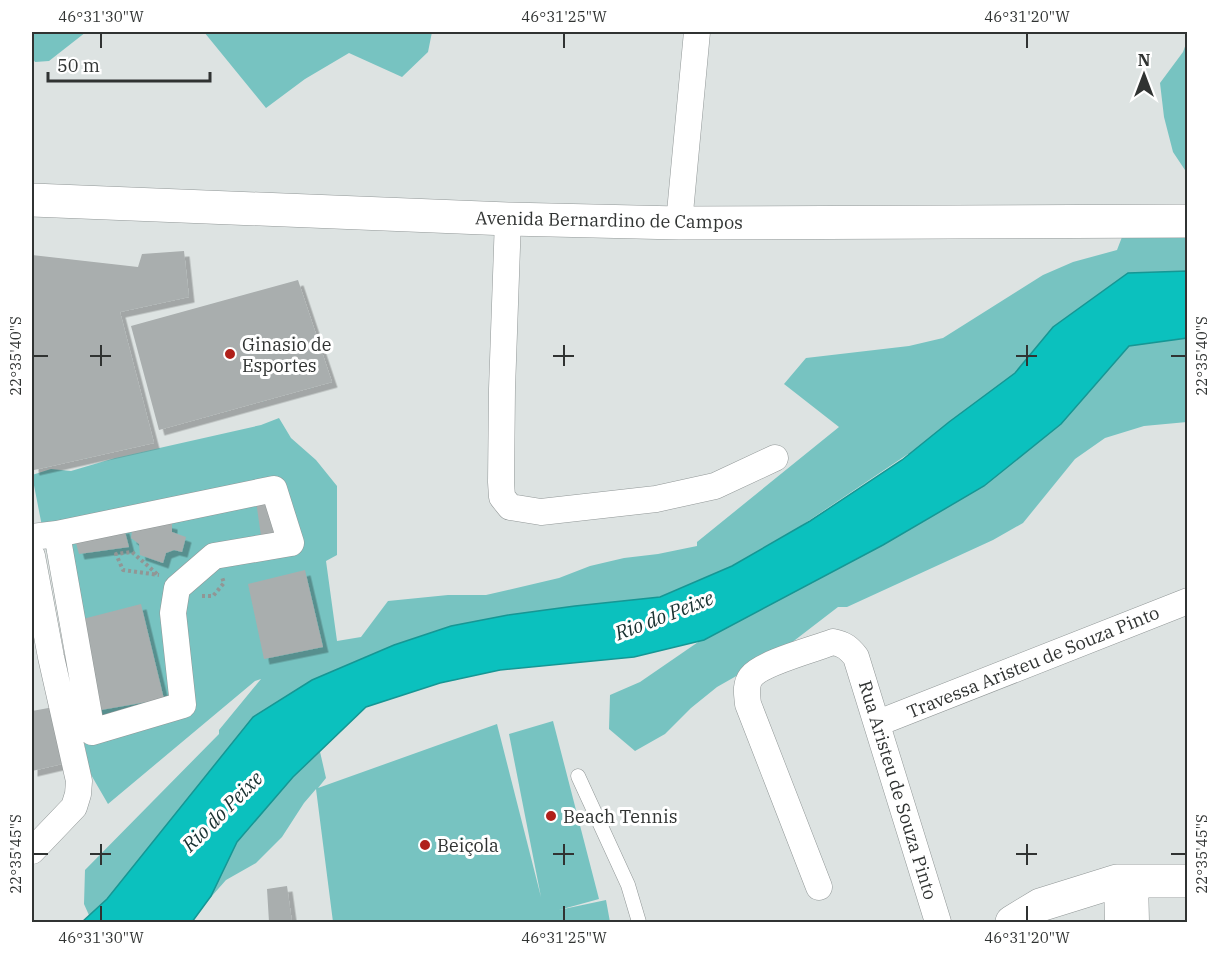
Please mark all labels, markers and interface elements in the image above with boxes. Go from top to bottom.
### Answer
text: 46°31'30"W [58,7,144,26]
text: 46°31'25"W [521,7,607,26]
text: 46°31'20"W [984,7,1070,26]
scale bar [48,45,210,83]
north arrow [1114,45,1174,105]
text: N [1138,50,1150,70]
text: 50 m [57,54,100,77]
street label: Avenida Bernardino de Campos [475,206,743,234]
text: 22°35'40"S [6,316,25,396]
text: 22°35'40"S [1192,316,1211,396]
place label: Ginasio de Esportes [242,333,331,377]
marker: Ginasio de Esportes [223,347,237,361]
water label: Rio do Peixe [610,584,717,647]
street label: Travessa Aristeu de Souza Pinto [903,601,1163,723]
street label: Rua Aristeu de Souza Pinto [854,678,942,902]
water label: Rio do Peixe [175,765,268,858]
place label: Beach Tennis [563,805,677,828]
marker: Beach Tennis [544,809,558,823]
text: 22°35'45"S [6,814,25,894]
text: 22°35'45"S [1192,814,1211,894]
place label: Beiçola [437,834,499,857]
marker: Beiçola [418,838,432,852]
text: 46°31'30"W [58,928,144,947]
text: 46°31'25"W [521,928,607,947]
text: 46°31'20"W [984,928,1070,947]

